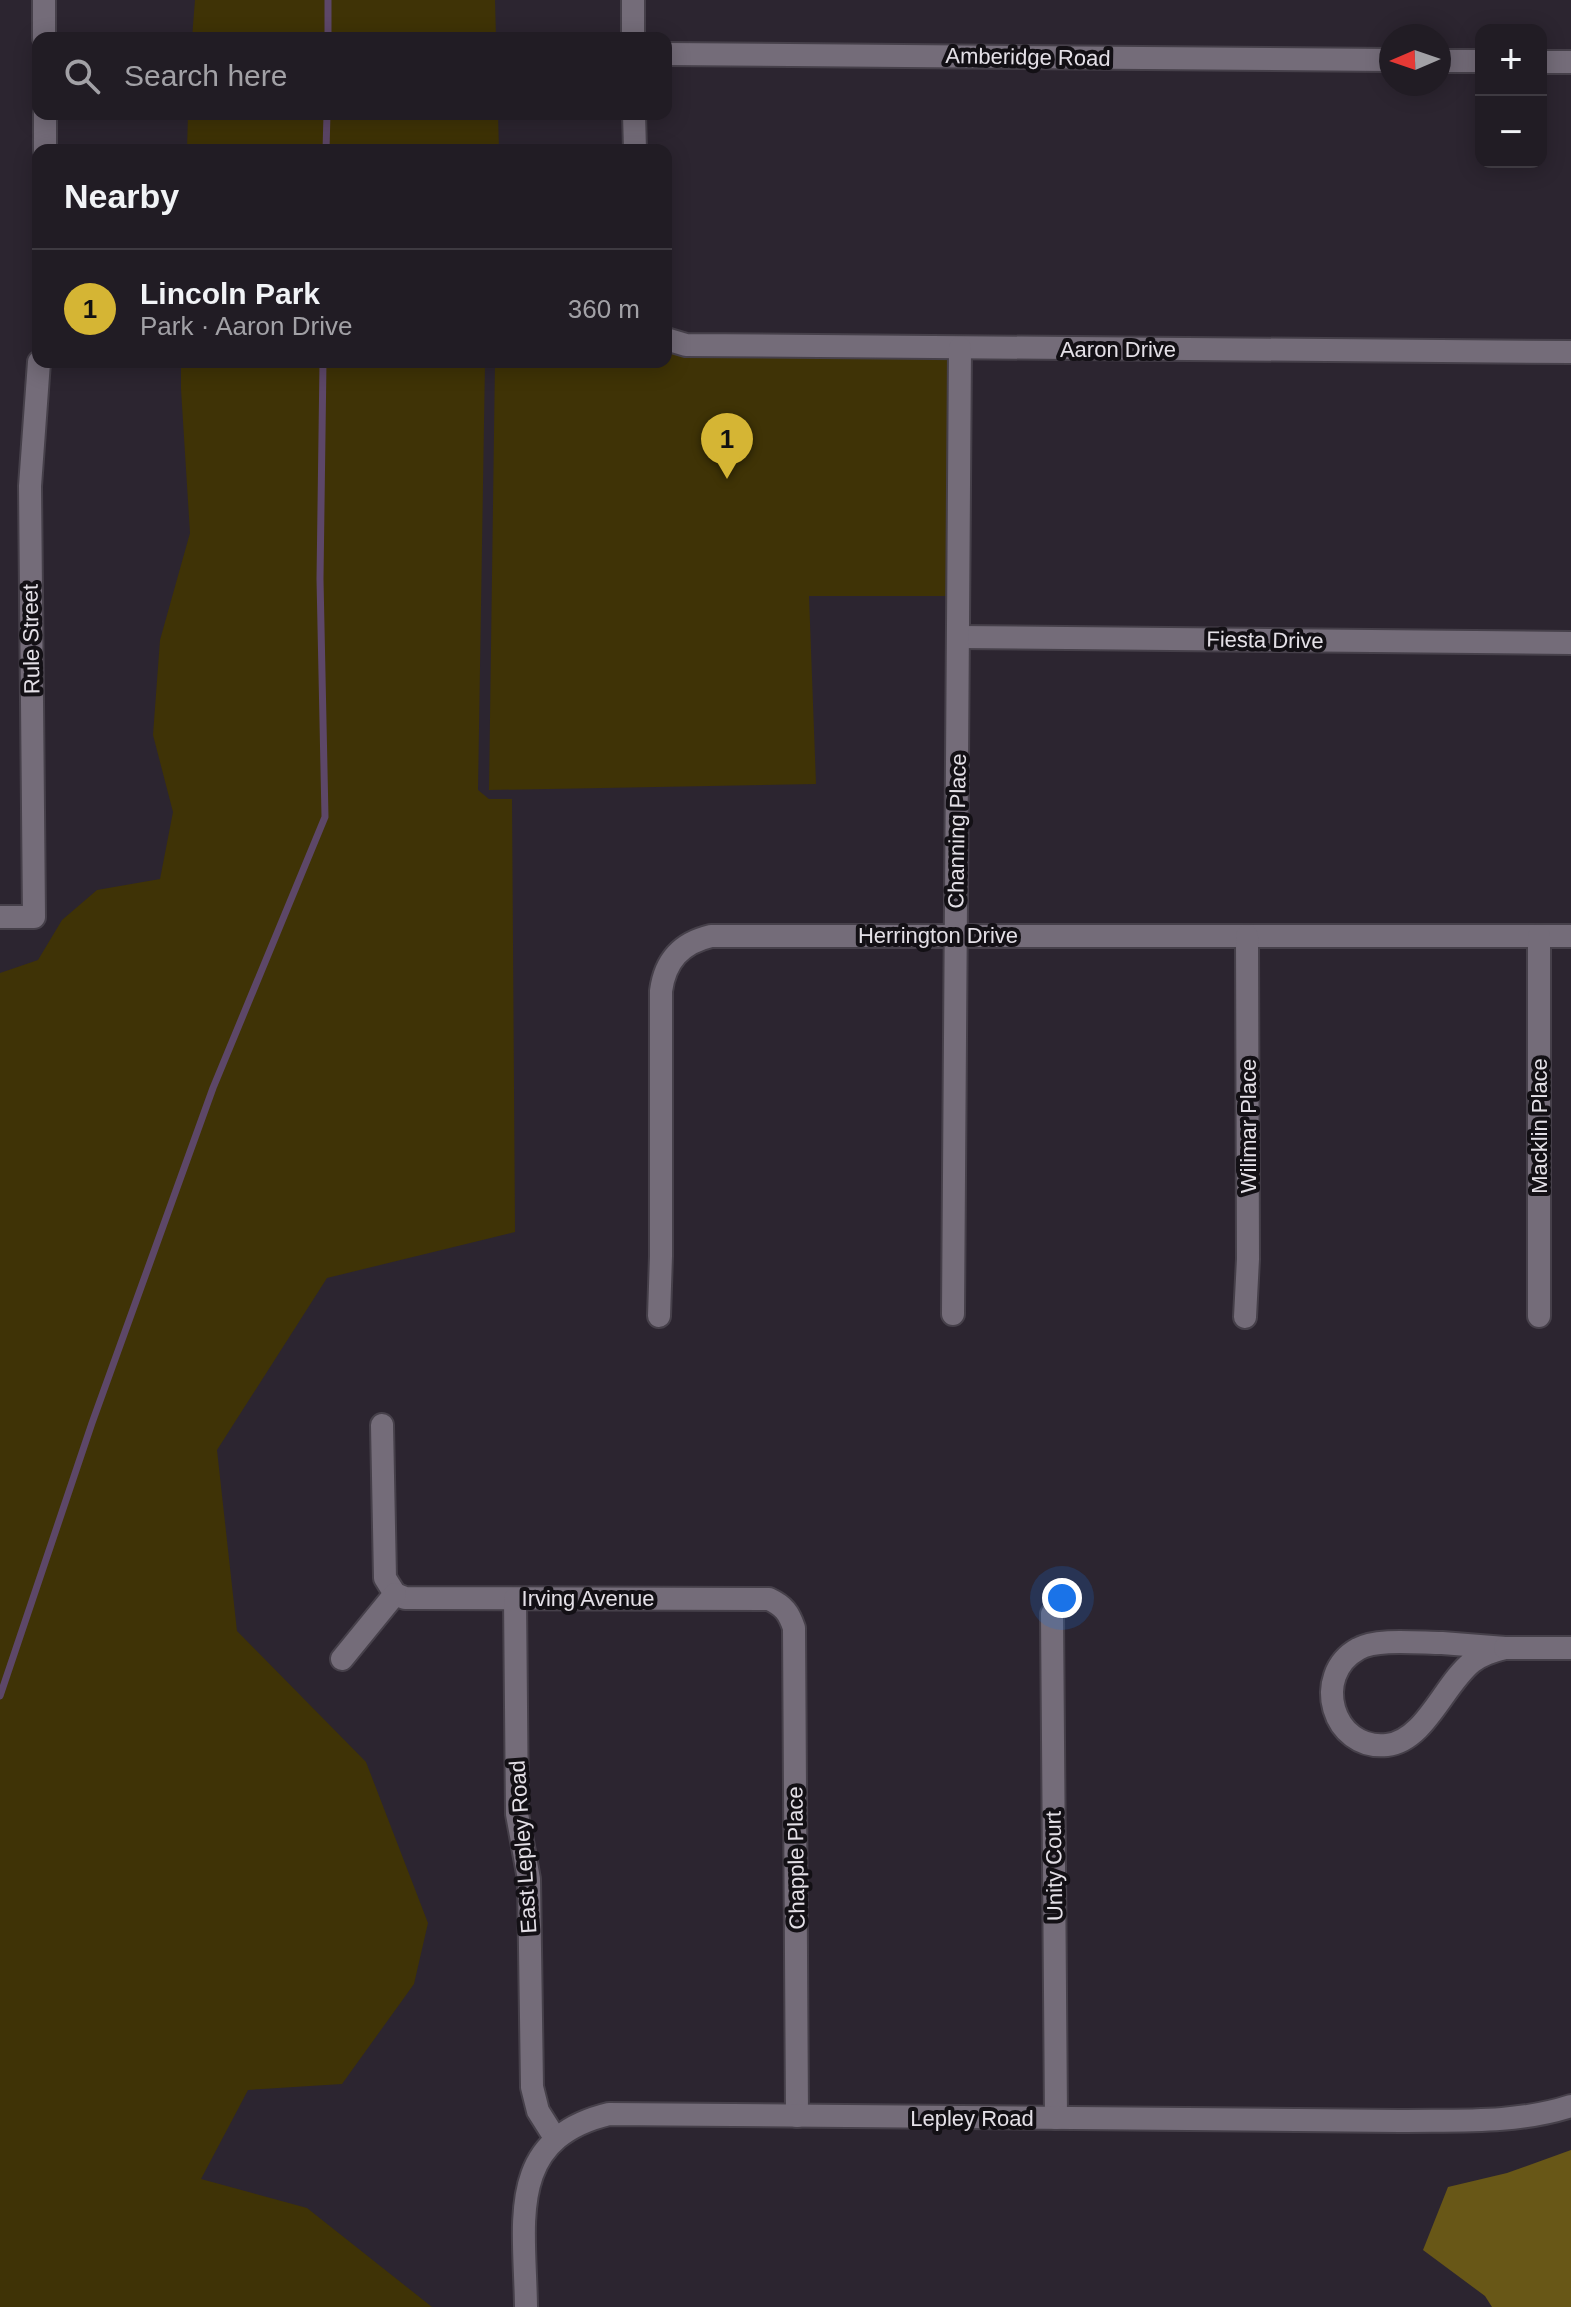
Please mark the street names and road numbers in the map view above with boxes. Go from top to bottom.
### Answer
street label: Amberidge Road [945,43,1111,71]
street label: Aaron Drive [1060,337,1176,362]
street label: Rule Street [18,584,44,694]
street label: Fiesta Drive [1206,626,1324,654]
street label: Channing Place [943,753,971,909]
street label: Herrington Drive [858,923,1018,948]
street label: Macklin Place [1527,1058,1552,1194]
street label: Wilimar Place [1236,1059,1261,1193]
street label: Irving Avenue [522,1586,654,1611]
street label: East Lepley Road [504,1760,542,1934]
street label: Chapple Place [782,1786,810,1930]
street label: Unity Court [1041,1811,1067,1921]
street label: Lepley Road [910,2106,1034,2131]

